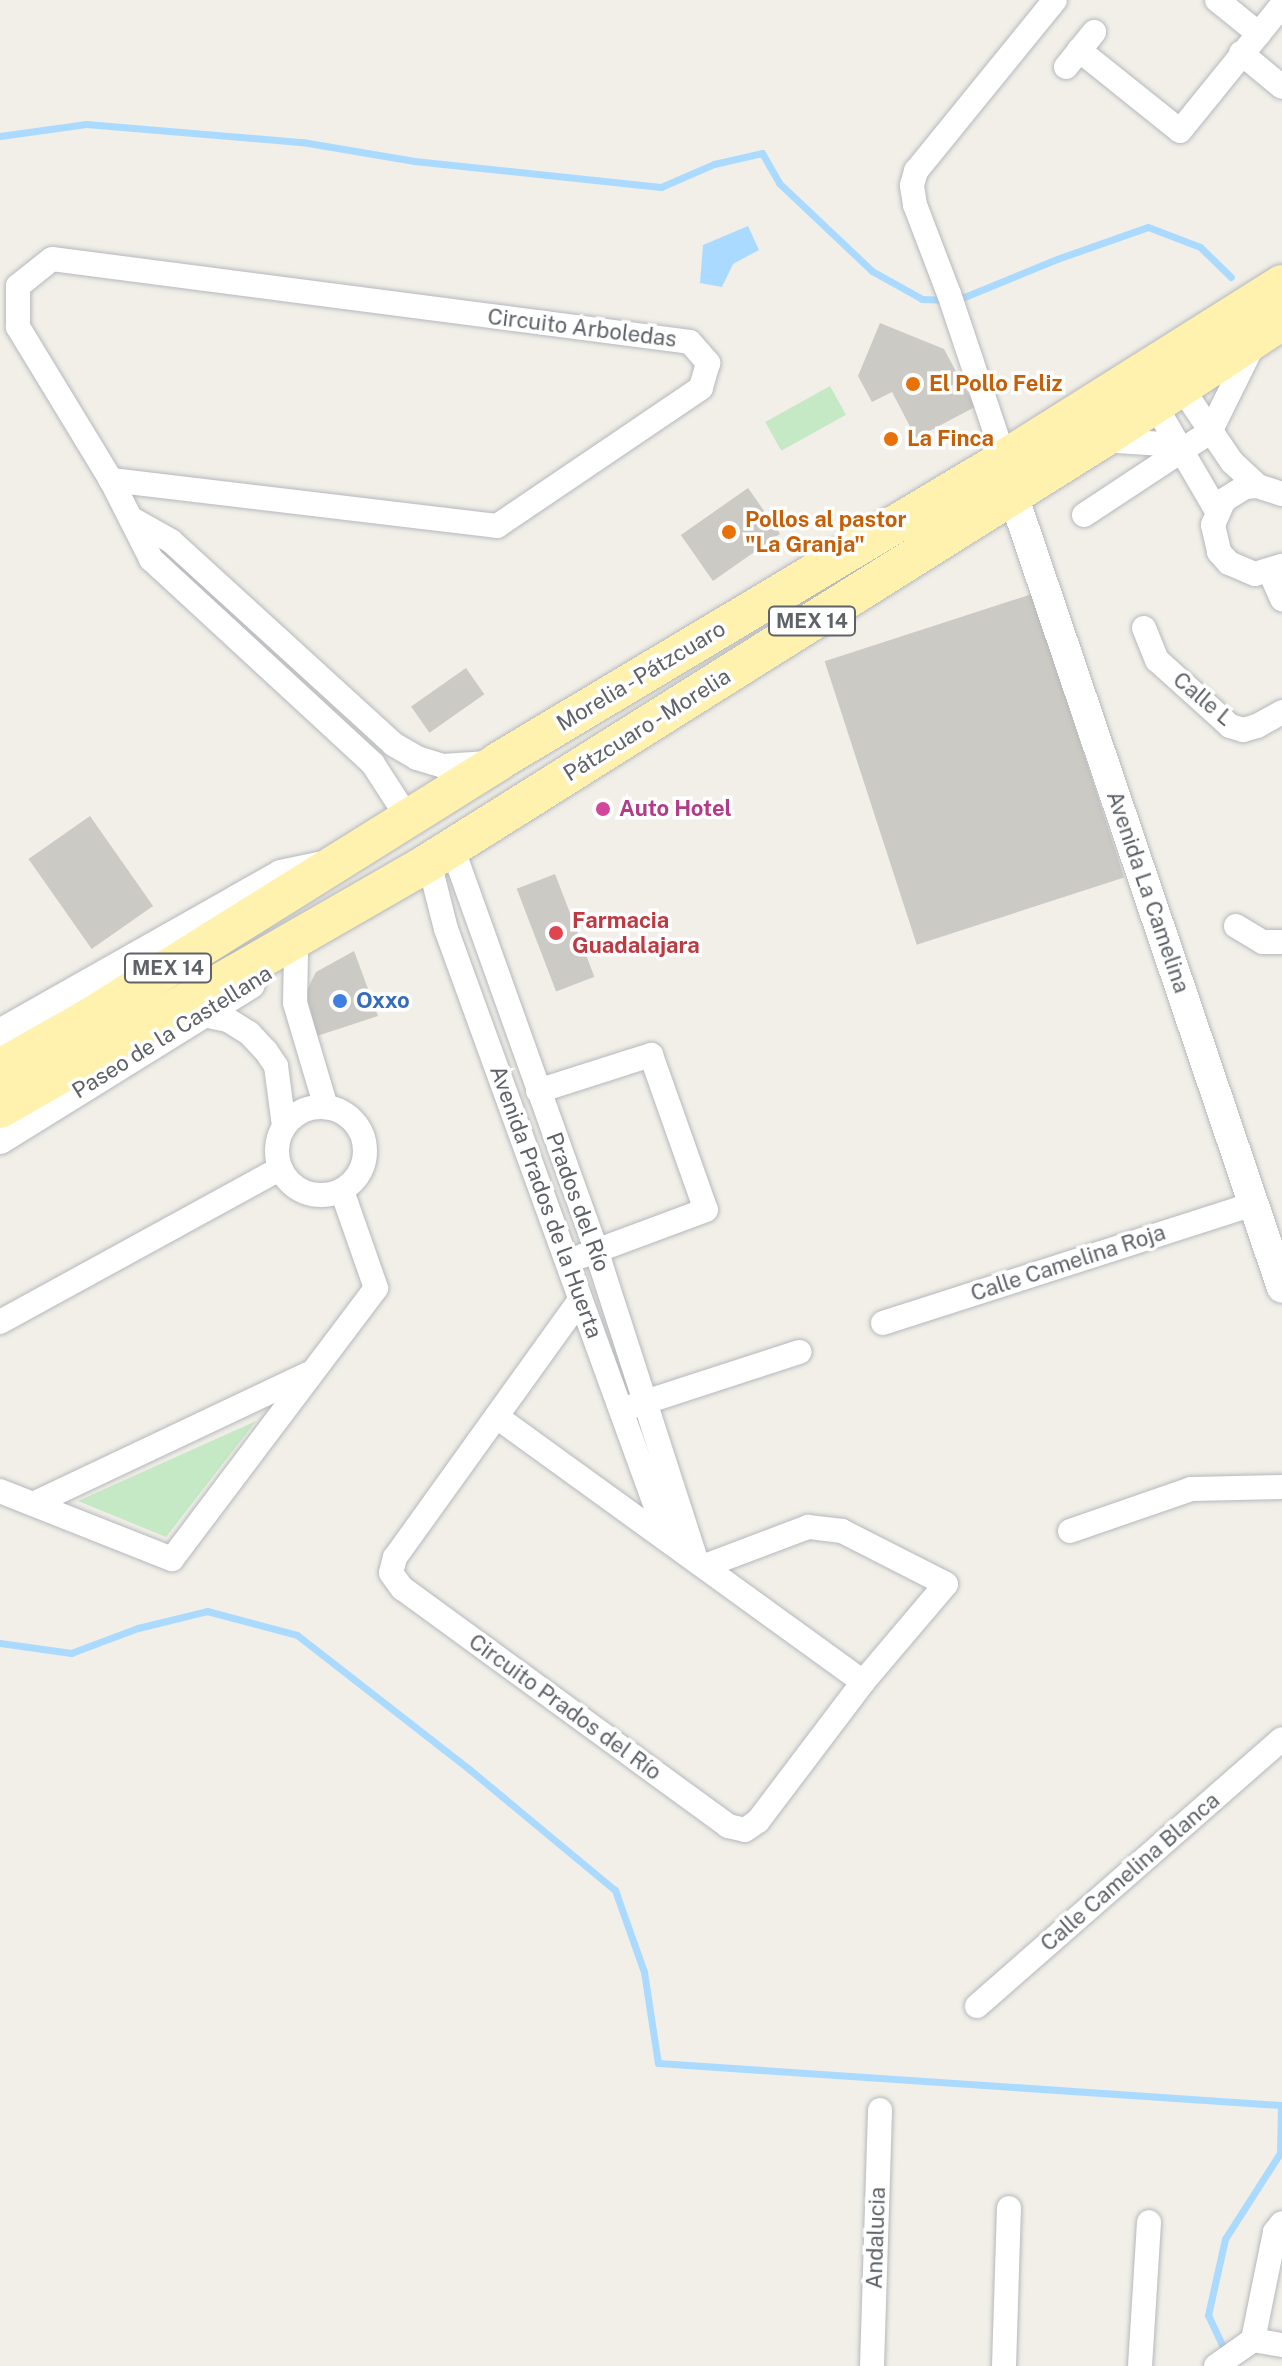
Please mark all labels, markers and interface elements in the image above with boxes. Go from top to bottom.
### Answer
street label: Circuito Arboledas [486,303,678,353]
place label: El Pollo Feliz [929,371,1062,397]
marker: El Pollo Feliz [904,375,922,393]
place label: La Finca [907,426,994,452]
marker: La Finca [882,430,900,448]
place label: Pollos al pastor "La Granja" [745,506,907,558]
marker: Pollos al pastor "La Granja" [720,523,738,541]
road number: MEX 14 [768,605,856,637]
street label: Morelia - Pátzcuaro [549,614,733,738]
street label: Pátzcuaro - Morelia [556,661,738,789]
street label: Calle L [1168,666,1238,732]
street label: Avenida La Camelina [1101,788,1195,996]
place label: Auto Hotel [619,796,732,822]
marker: Auto Hotel [594,800,612,818]
place label: Farmacia Guadalajara [572,907,700,958]
marker: Farmacia Guadalajara [547,924,565,942]
road number: MEX 14 [124,952,212,984]
street label: Paseo de la Castellana [67,960,277,1104]
place label: Oxxo [356,988,410,1014]
marker: Oxxo [331,992,349,1010]
street label: Avenida Prados de la Huerta [484,1062,608,1342]
street label: Prados del Río [541,1129,615,1275]
street label: Calle Camelina Roja [967,1219,1169,1307]
street label: Circuito Prados del Río [463,1628,667,1786]
street label: Calle Camelina Blanca [1035,1787,1225,1957]
street label: Andalucia [861,2187,891,2289]

